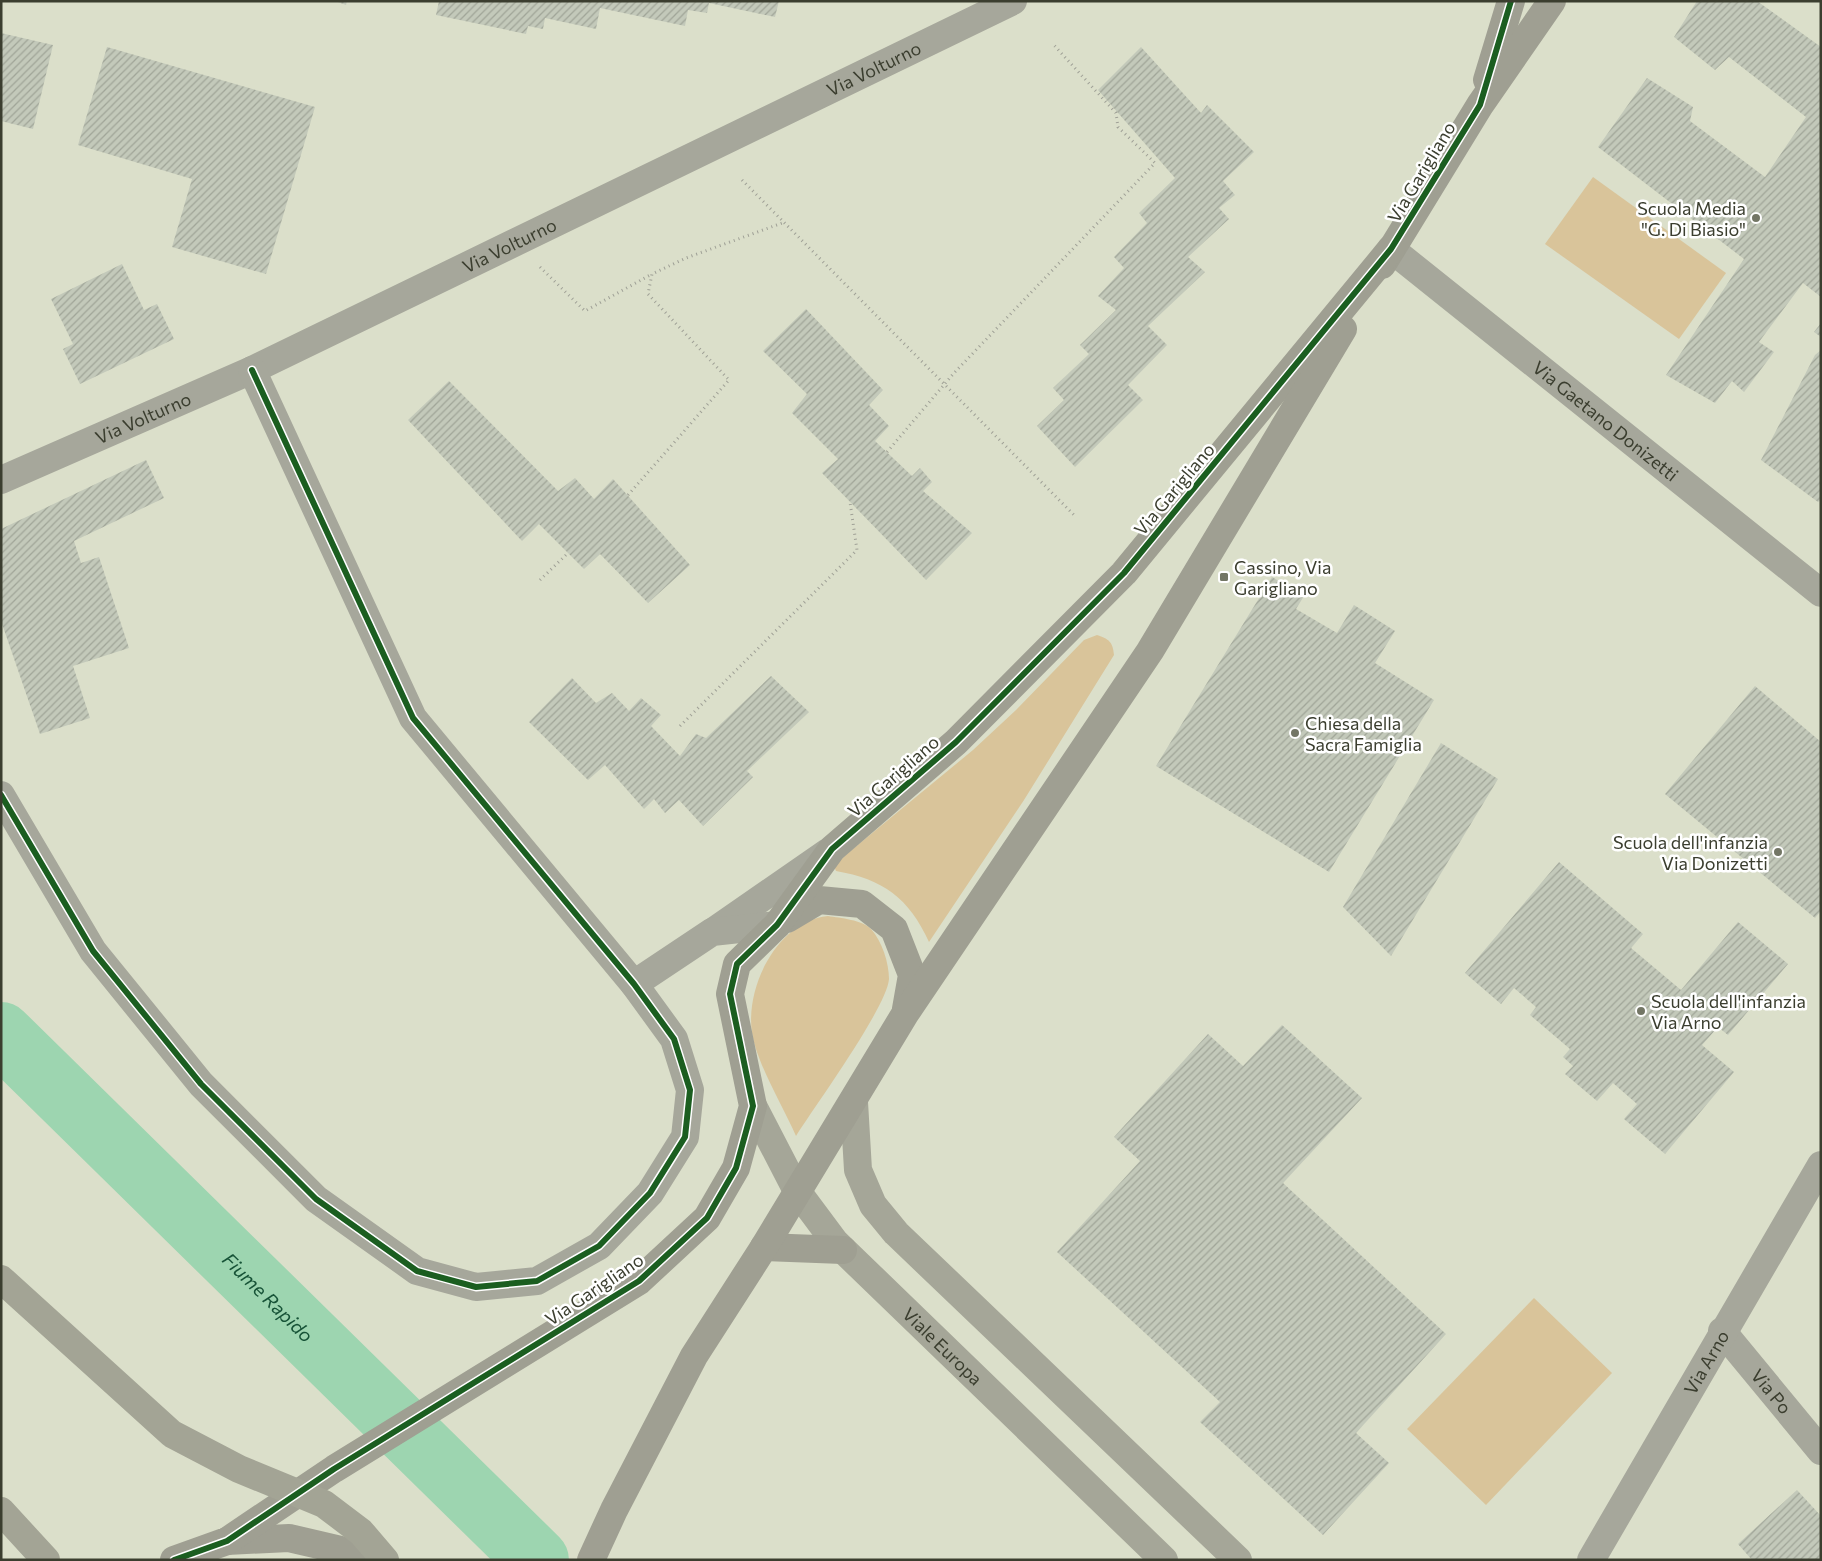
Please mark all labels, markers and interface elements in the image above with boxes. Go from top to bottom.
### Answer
street label: Via Volturno [823,36,924,101]
street label: Via Garigliano [1382,118,1460,226]
place label: Scuola Media "G. Di Biasio" [1637,197,1746,240]
marker: Scuola Media "G. Di Biasio" [1750,212,1762,224]
street label: Via Volturno [459,213,560,277]
street label: Via Gaetano Donizetti [1529,356,1683,486]
street label: Via Volturno [92,387,194,448]
street label: Via Garigliano [1129,438,1219,540]
place label: Cassino, Via Garigliano [1234,556,1331,599]
marker: Cassino, Via Garigliano [1218,571,1230,583]
place label: Chiesa della Sacra Famiglia [1305,712,1422,755]
marker: Chiesa della Sacra Famiglia [1289,727,1301,739]
street label: Via Garigliano [843,730,943,822]
place label: Scuola dell'infanzia Via Donizetti [1613,831,1768,874]
marker: Scuola dell'infanzia Via Donizetti [1772,846,1784,858]
place label: Scuola dell'infanzia Via Arno [1651,990,1806,1033]
marker: Scuola dell'infanzia Via Arno [1635,1005,1647,1017]
water label: Fiume Rapido [219,1247,319,1346]
street label: Via Garigliano [541,1248,647,1330]
street label: Viale Europa [898,1303,987,1390]
street label: Via Arno [1679,1326,1733,1398]
street label: Via Po [1747,1364,1797,1418]

